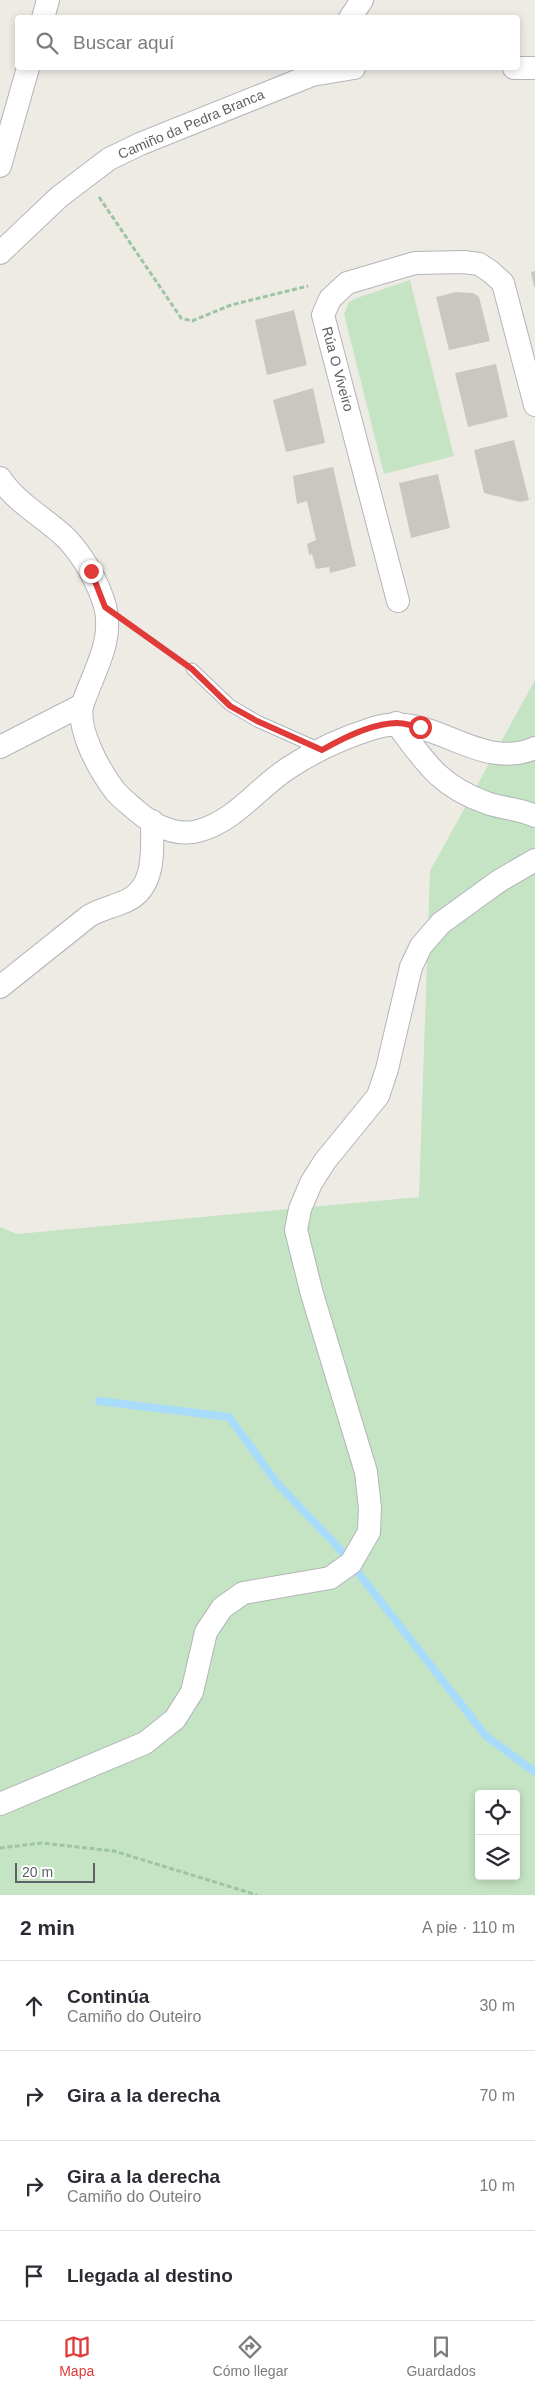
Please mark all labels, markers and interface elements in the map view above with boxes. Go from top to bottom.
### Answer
search box [15,15,520,70]
icon: search [33,29,61,57]
text: Buscar aquí [73,32,174,53]
street label: Camiño da Pedra Branca [116,86,267,162]
street label: Rúa O Viveiro [319,325,357,413]
route end [80,560,103,583]
route start [409,716,432,739]
map controls [475,1790,520,1880]
button: locate [475,1790,520,1835]
button: layers [475,1835,520,1880]
scale bar [15,1860,95,1883]
text: 20 m [22,1864,53,1880]
text: 2 min [20,1916,75,1939]
text: A pie · 110 m [422,1919,515,1936]
text: Continúa [67,1986,149,2007]
icon: ahead [20,1992,48,2020]
text: 30 m [479,1997,515,2014]
text: Camiño do Outeiro [67,2008,201,2025]
icon: right [20,2082,48,2110]
text: Gira a la derecha [67,2085,220,2106]
text: 70 m [479,2087,515,2104]
text: Gira a la derecha [67,2166,220,2187]
icon: right [20,2172,48,2200]
text: 10 m [479,2177,515,2194]
text: Camiño do Outeiro [67,2188,201,2205]
icon: arrive [20,2262,48,2290]
text: Llegada al destino [67,2265,233,2286]
tab: Mapa [59,2333,94,2379]
tab: Cómo llegar [213,2333,288,2379]
tab: Guardados [406,2333,476,2379]

